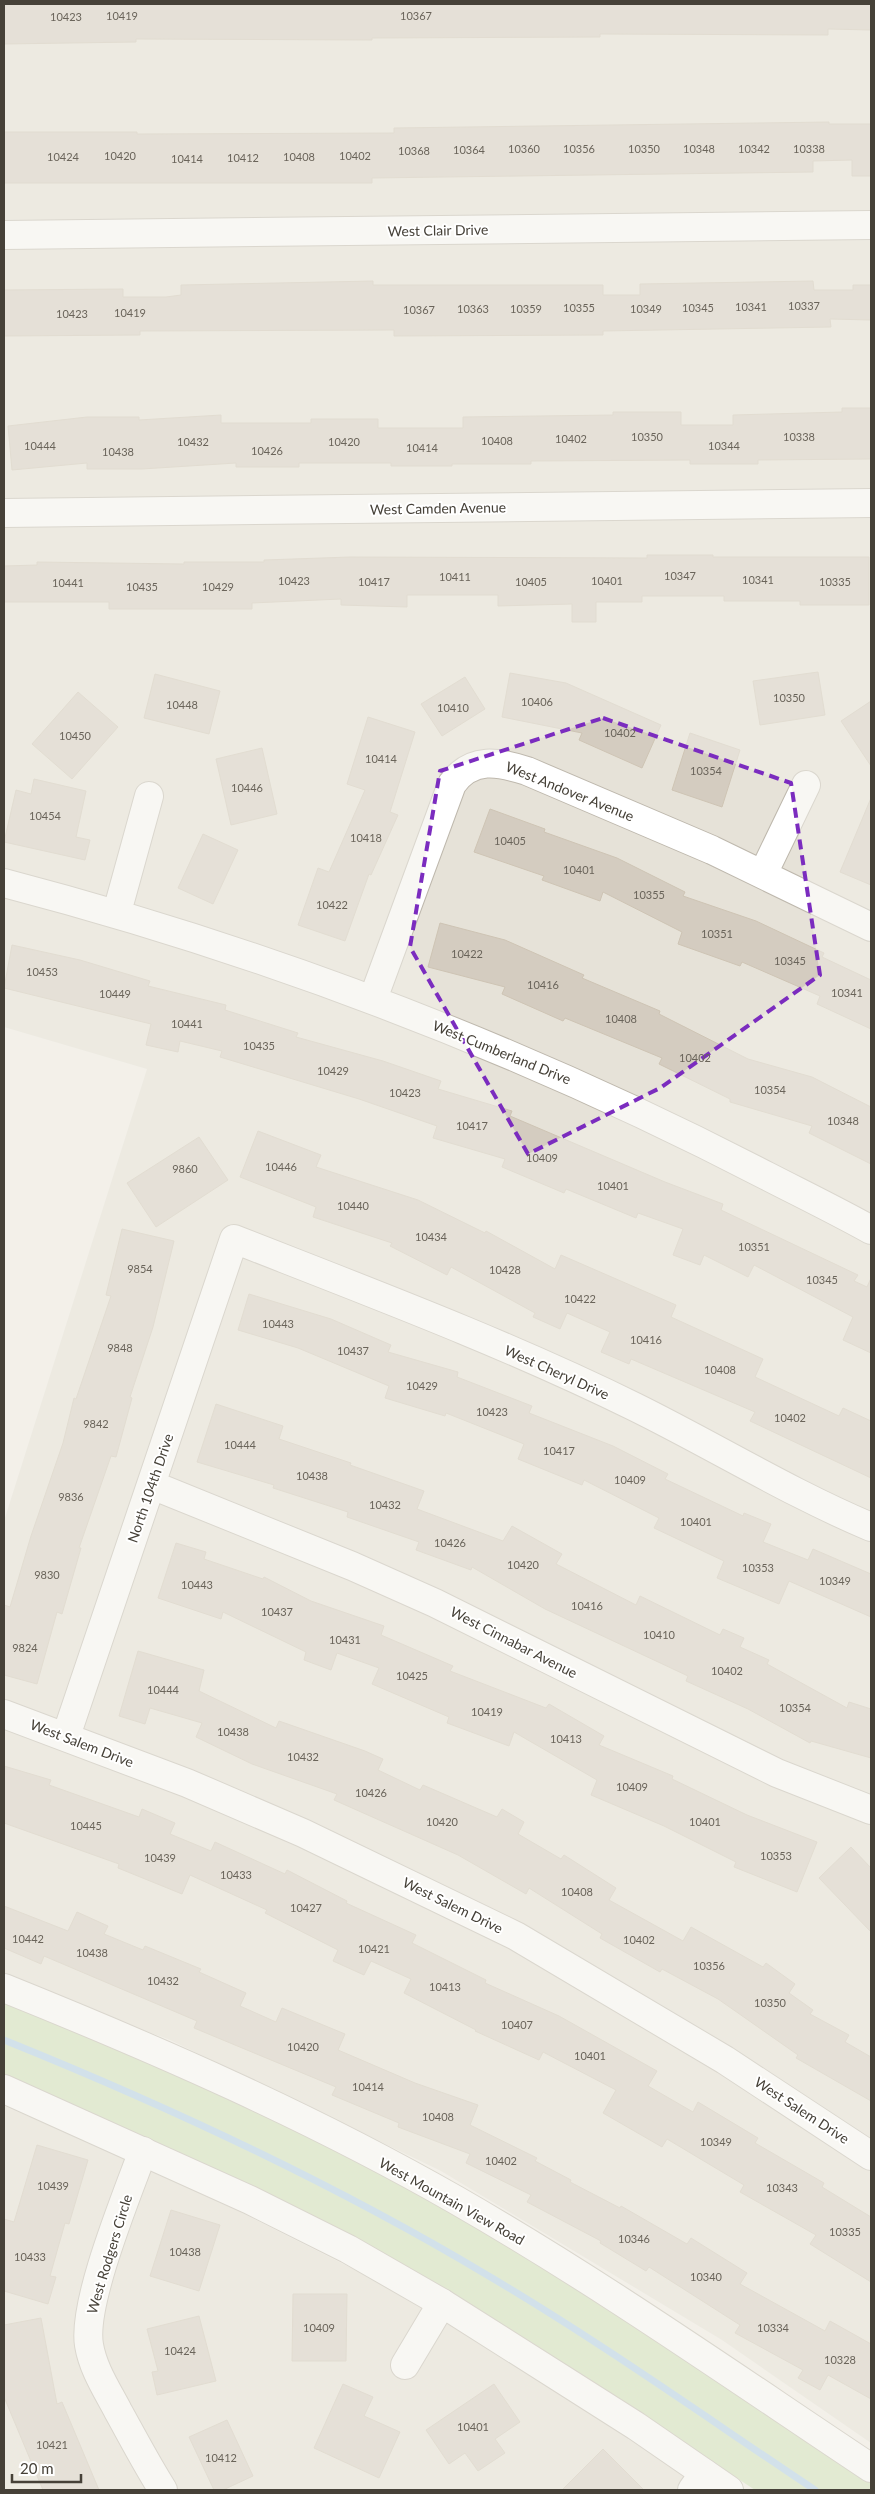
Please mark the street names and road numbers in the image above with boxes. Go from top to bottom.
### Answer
street label: West Clair Drive [388,221,488,239]
street label: West Camden Avenue [370,498,506,518]
street label: West Andover Avenue [503,757,637,825]
street label: West Cumberland Drive [430,1016,574,1088]
street label: West Cheryl Drive [502,1341,612,1403]
street label: North 104th Drive [123,1431,177,1545]
street label: West Cinnabar Avenue [448,1603,580,1681]
street label: West Salem Drive [28,1715,136,1771]
street label: West Salem Drive [400,1873,506,1937]
street label: West Salem Drive [751,2073,853,2147]
street label: West Mountain View Road [376,2154,528,2248]
street label: West Rodgers Circle [83,2192,135,2316]

